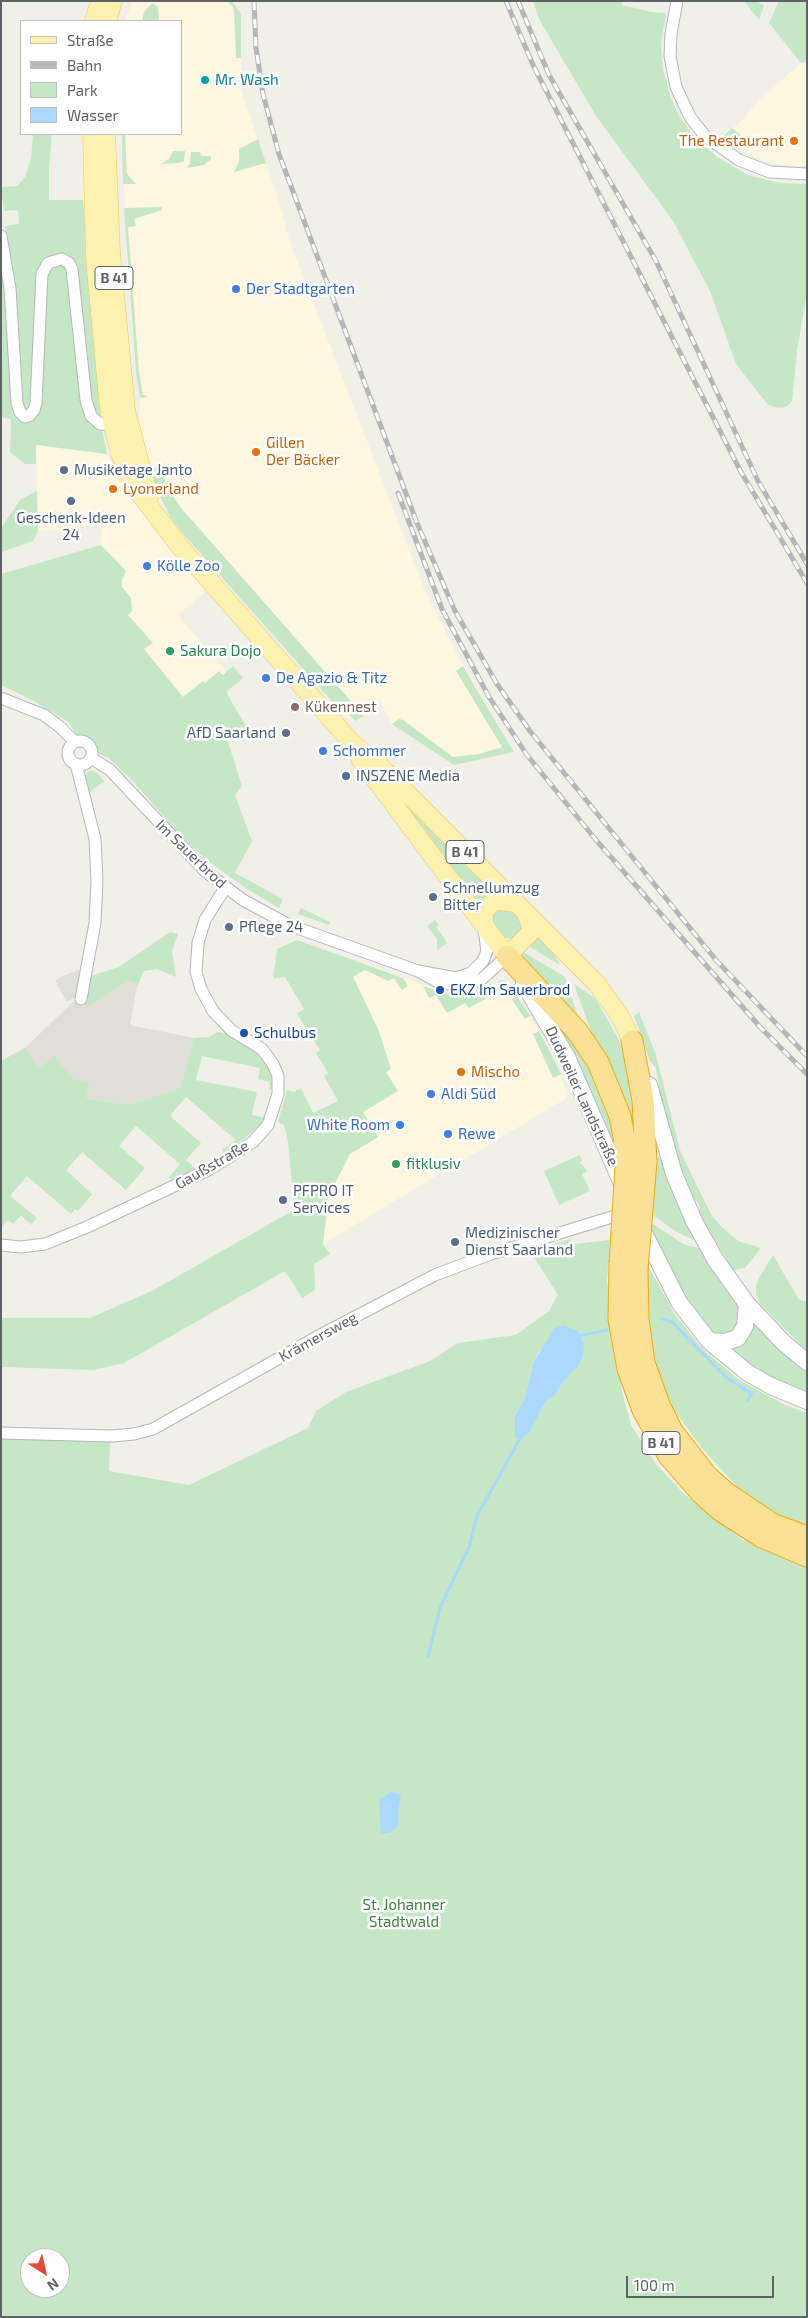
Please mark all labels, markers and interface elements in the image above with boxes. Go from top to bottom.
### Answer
legend [20,20,182,135]
text: Straße [67,31,113,49]
text: Bahn [67,56,102,74]
place label: Mr. Wash [215,71,279,89]
marker: Mr. Wash [199,74,211,86]
text: Park [67,81,98,99]
text: Wasser [67,106,119,124]
place label: The Restaurant [679,132,784,150]
marker: The Restaurant [788,135,800,147]
road number: B 41 [95,266,133,290]
place label: Der Stadtgarten [246,280,355,298]
marker: Der Stadtgarten [230,283,242,295]
place label: Gillen Der Bäcker [266,434,340,469]
marker: Gillen Der Bäcker [250,446,262,458]
place label: Musiketage Janto [74,461,192,479]
marker: Musiketage Janto [58,464,70,476]
place label: Lyonerland [123,480,199,498]
marker: Lyonerland [107,483,119,495]
marker: Geschenk-Ideen 24 [65,495,77,507]
place label: Geschenk-Ideen 24 [16,509,126,544]
place label: Kölle Zoo [157,557,220,575]
marker: Kölle Zoo [141,560,153,572]
place label: Sakura Dojo [180,642,261,660]
marker: Sakura Dojo [164,645,176,657]
place label: De Agazio & Titz [276,669,387,687]
marker: De Agazio & Titz [260,672,272,684]
place label: Kükennest [305,698,377,716]
marker: Kükennest [289,701,301,713]
place label: AfD Saarland [187,724,276,742]
marker: AfD Saarland [280,727,292,739]
place label: Schommer [333,742,406,760]
marker: Schommer [317,745,329,757]
place label: INSZENE Media [356,767,460,785]
marker: INSZENE Media [340,770,352,782]
street label: Im Sauerbrod [152,816,230,892]
road number: B 41 [446,840,484,864]
place label: Schnellumzug Bitter [443,879,539,914]
marker: Schnellumzug Bitter [427,891,439,903]
place label: Pflege 24 [239,918,303,936]
marker: Pflege 24 [223,921,235,933]
place label: EKZ Im Sauerbrod [450,981,570,999]
marker: EKZ Im Sauerbrod [434,984,446,996]
street label: Dudweiler Landstraße [542,1023,622,1169]
place label: Schulbus [254,1024,316,1042]
marker: Schulbus [238,1027,250,1039]
place label: Mischo [471,1063,520,1081]
marker: Mischo [455,1066,467,1078]
place label: Aldi Süd [441,1085,496,1103]
marker: Aldi Süd [425,1088,437,1100]
place label: White Room [307,1116,390,1134]
marker: White Room [394,1119,406,1131]
place label: Rewe [458,1125,496,1143]
marker: Rewe [442,1128,454,1140]
street label: Gaußstraße [172,1137,252,1193]
place label: fitklusiv [406,1155,461,1173]
marker: fitklusiv [390,1158,402,1170]
place label: PFPRO IT Services [293,1182,354,1217]
marker: PFPRO IT Services [277,1194,289,1206]
place label: Medizinischer Dienst Saarland [465,1224,573,1259]
marker: Medizinischer Dienst Saarland [449,1236,461,1248]
street label: Krämersweg [276,1308,360,1366]
road number: B 41 [642,1432,680,1455]
park label: St. Johanner Stadtwald [363,1896,445,1931]
north arrow [20,2248,70,2298]
scale bar [628,2266,776,2298]
text: N [44,2275,62,2295]
text: 100 m [634,2276,675,2294]

